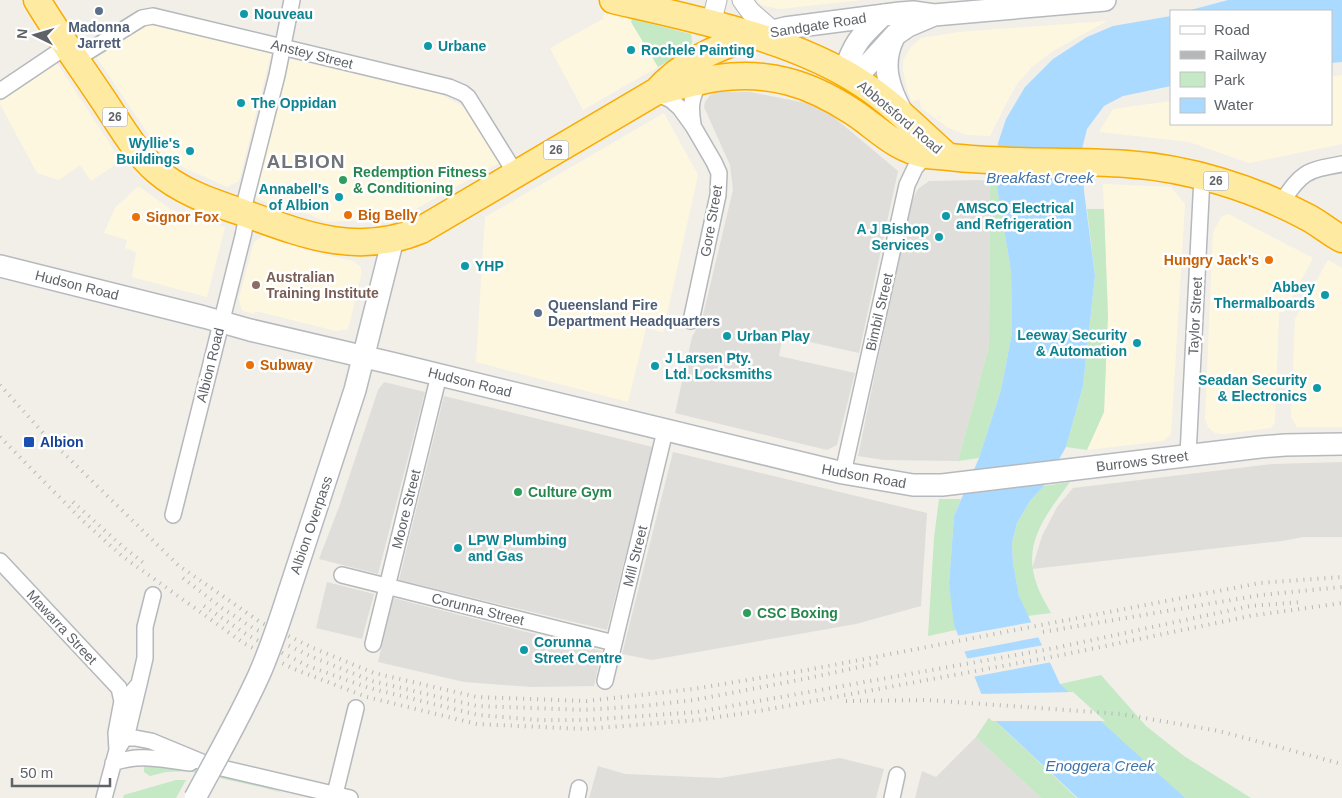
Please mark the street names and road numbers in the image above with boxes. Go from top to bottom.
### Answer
street label: Sandgate Road [769,9,867,41]
street label: Anstey Street [269,36,355,72]
street label: Abbotsford Road [855,77,945,157]
road number: 26 [102,108,128,126]
road number: 26 [544,140,568,160]
road number: 26 [1204,172,1228,190]
street label: Gore Street [697,184,725,258]
street label: Hudson Road [34,267,120,303]
street label: Bimbil Street [862,271,896,352]
street label: Taylor Street [1185,276,1205,356]
street label: Albion Road [193,326,227,404]
street label: Hudson Road [427,364,513,400]
street label: Burrows Street [1095,447,1189,475]
street label: Hudson Road [820,461,908,491]
street label: Moore Street [388,468,424,550]
street label: Albion Overpass [287,474,335,576]
street label: Mill Street [620,524,650,588]
street label: Mawarra Street [24,587,101,668]
street label: Corunna Street [430,590,526,628]

